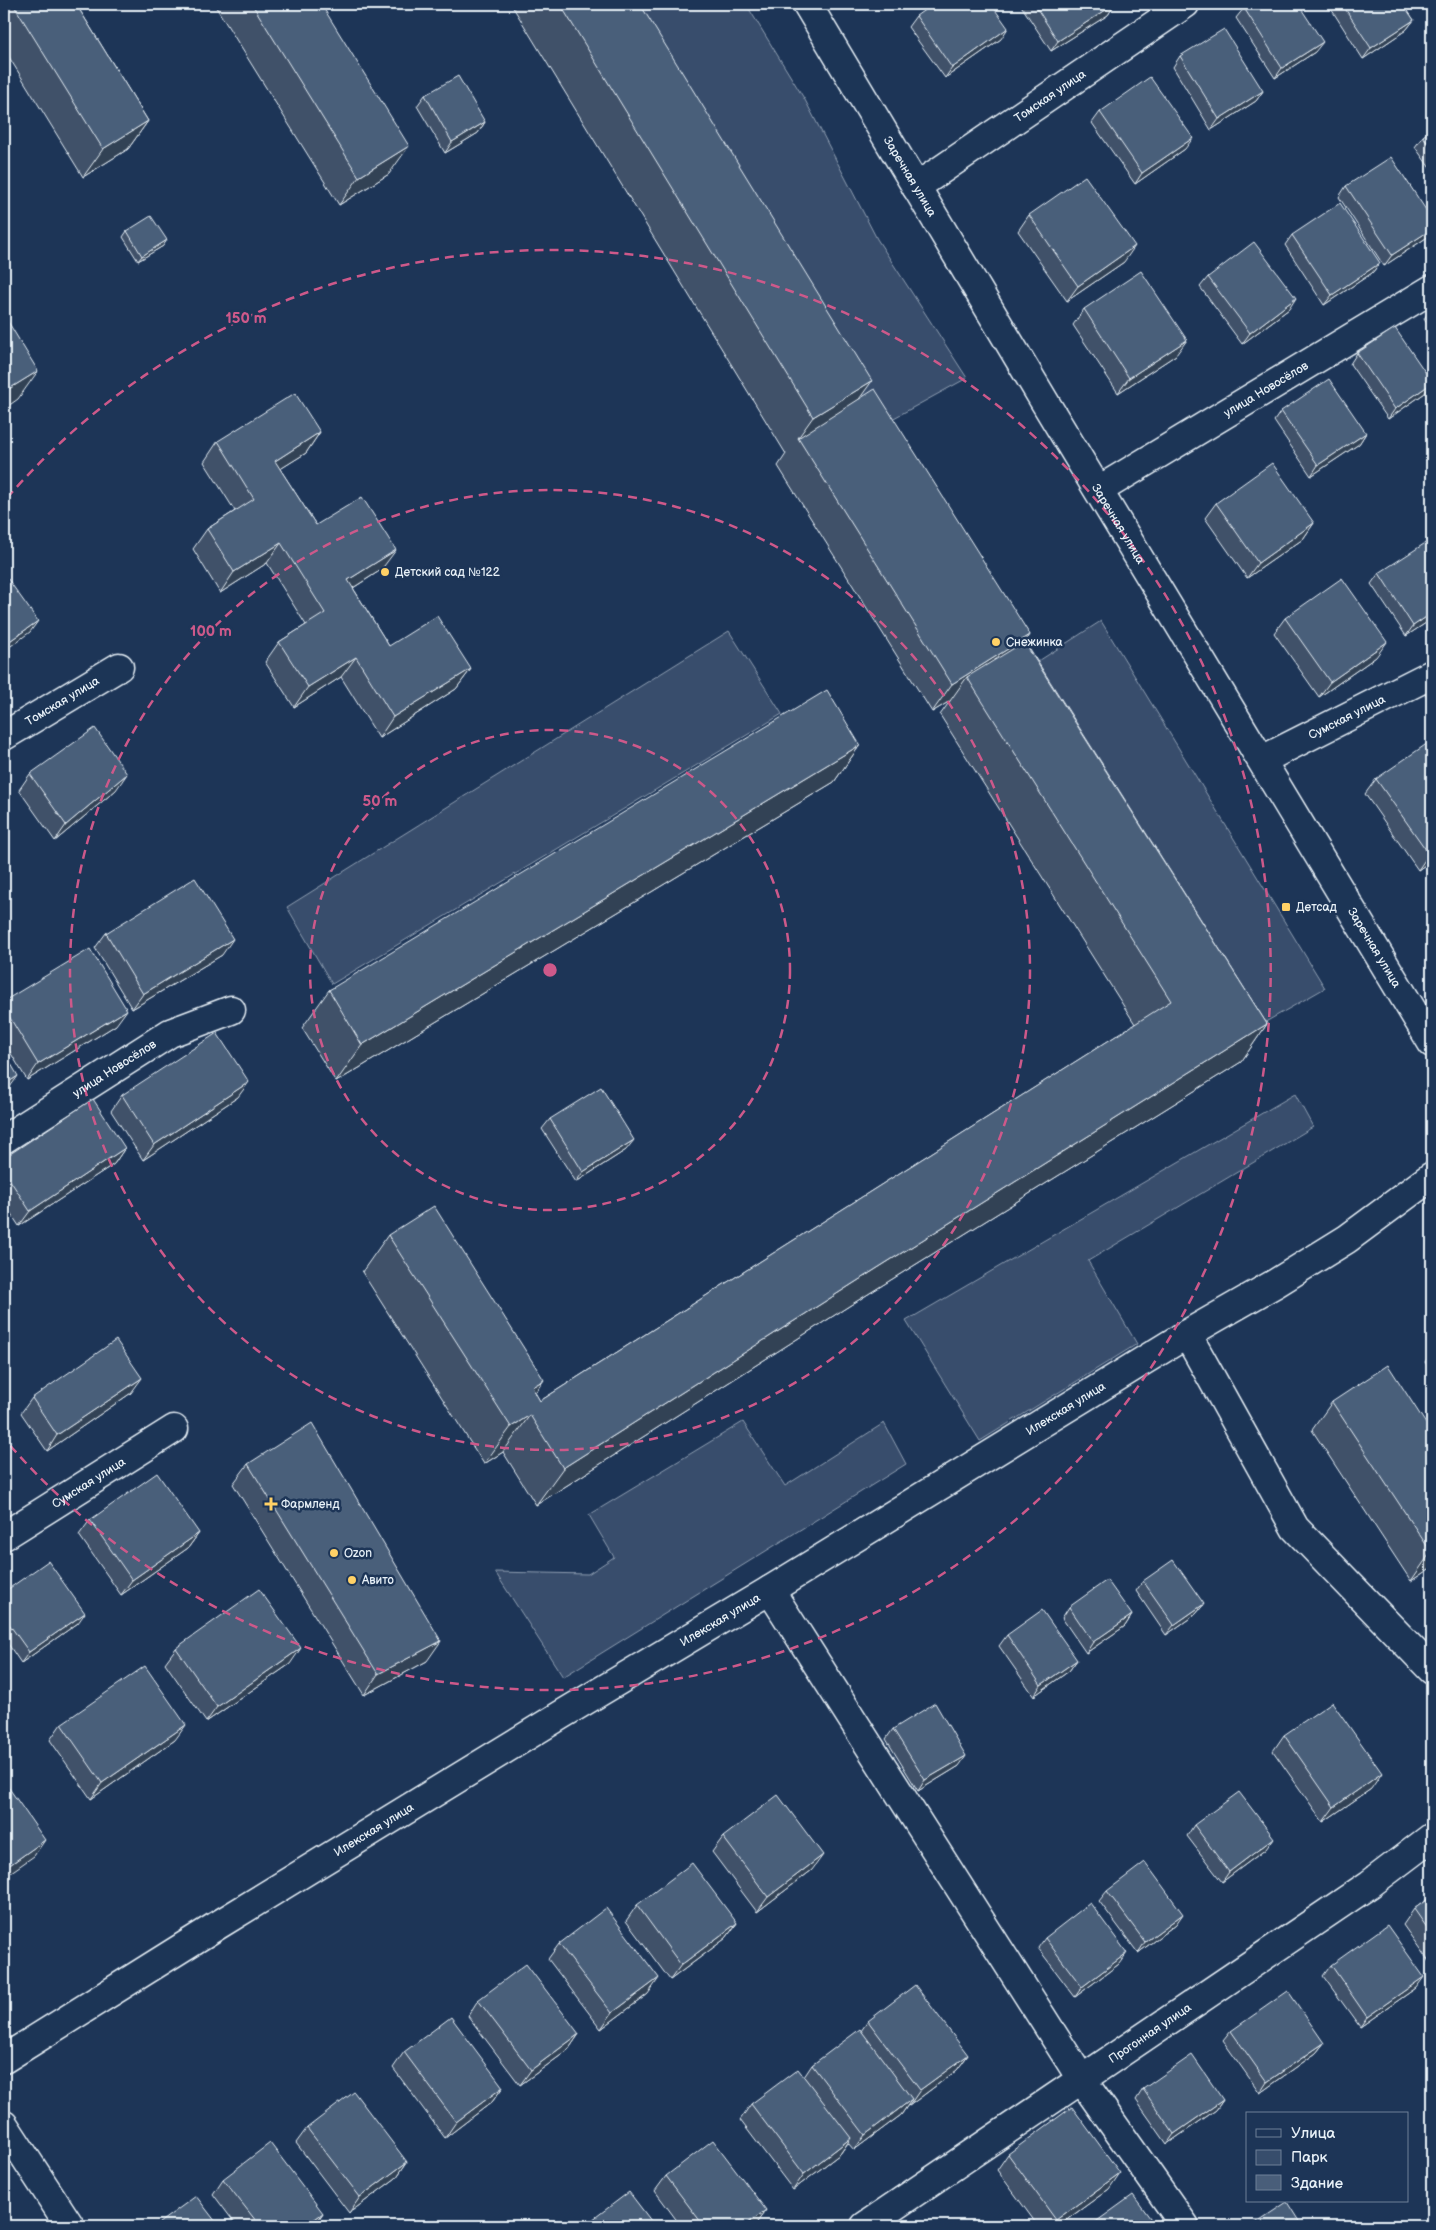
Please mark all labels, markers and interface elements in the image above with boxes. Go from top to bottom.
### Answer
street label: Томская улица [1011,66,1089,126]
street label: Заречная улица [880,134,940,219]
text: 150 m [225,309,267,328]
street label: улица Новосёлов [1221,358,1312,420]
street label: Заречная улица [1088,481,1148,567]
place label: Детский сад №122 [395,565,500,580]
marker: Детский сад №122 [379,566,391,578]
text: 100 m [190,622,232,641]
place label: Снежинка [1006,635,1063,650]
marker: Снежинка [990,636,1002,648]
street label: Томская улица [23,673,102,729]
street label: Сумская улица [1306,691,1388,743]
text: 50 m [363,792,398,811]
place label: Детсад [1296,900,1338,915]
marker: Детсад [1280,901,1292,913]
street label: Заречная улица [1344,905,1404,990]
centre of rings [541,961,559,979]
street label: улица Новосёлов [70,1036,160,1101]
street label: Илекская улица [1023,1378,1108,1439]
street label: Сумская улица [49,1454,128,1511]
place label: Фармленд [281,1497,340,1512]
marker: Фармленд [265,1498,277,1510]
place label: Ozon [344,1546,372,1561]
marker: Ozon [328,1547,340,1559]
place label: Авито [361,1573,394,1588]
marker: Авито [346,1574,358,1586]
street label: Илекская улица [677,1590,763,1650]
street label: Илекская улица [331,1800,416,1860]
street label: Прогонная улица [1106,2000,1194,2066]
legend [1246,2112,1408,2202]
text: Улица [1291,2124,1336,2143]
text: Парк [1291,2148,1328,2167]
text: Здание [1291,2174,1343,2193]

